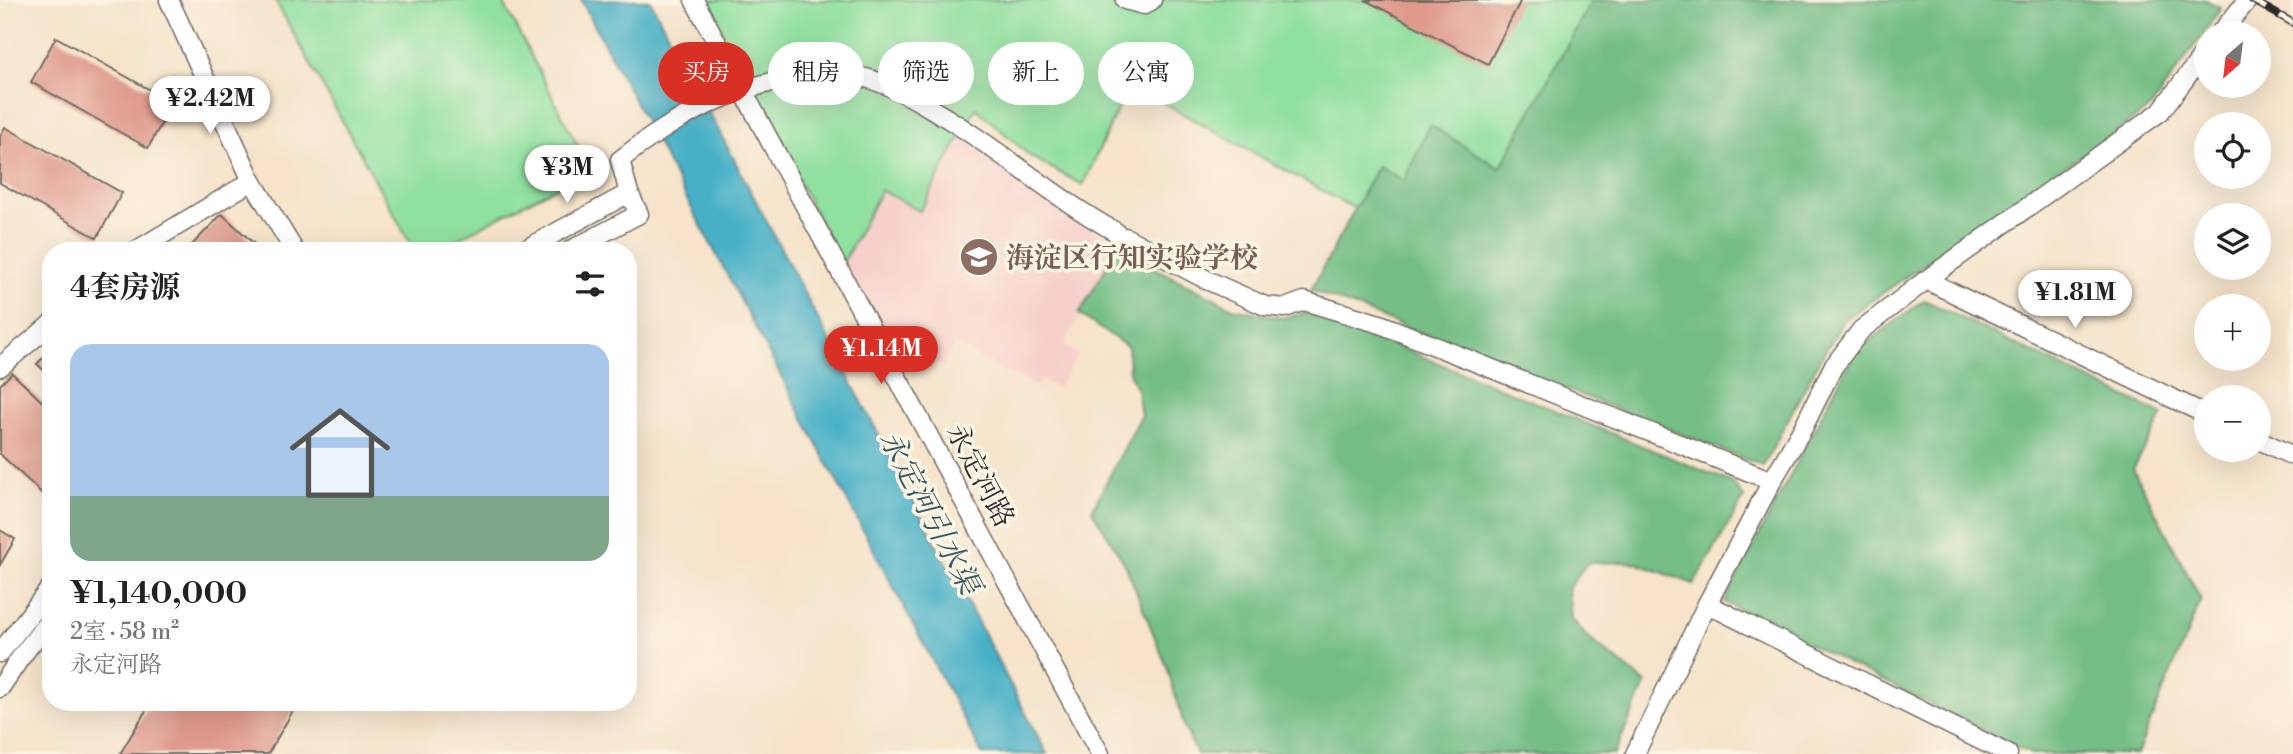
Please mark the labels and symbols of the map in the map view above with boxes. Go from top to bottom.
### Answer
north arrow [2194,21,2272,98]
pin: ¥2.42M [153,76,267,136]
pin: ¥3M [533,146,601,205]
school or university icon: 海淀区行知实验学校 [958,236,1000,278]
place label: 海淀区行知实验学校 [1006,241,1258,276]
pin: ¥1.81M [2018,270,2132,330]
pin: ¥1.14M [824,326,938,386]
street label: 永定河路 [938,418,1021,533]
water label: 永定河引水渠 [870,424,990,604]

